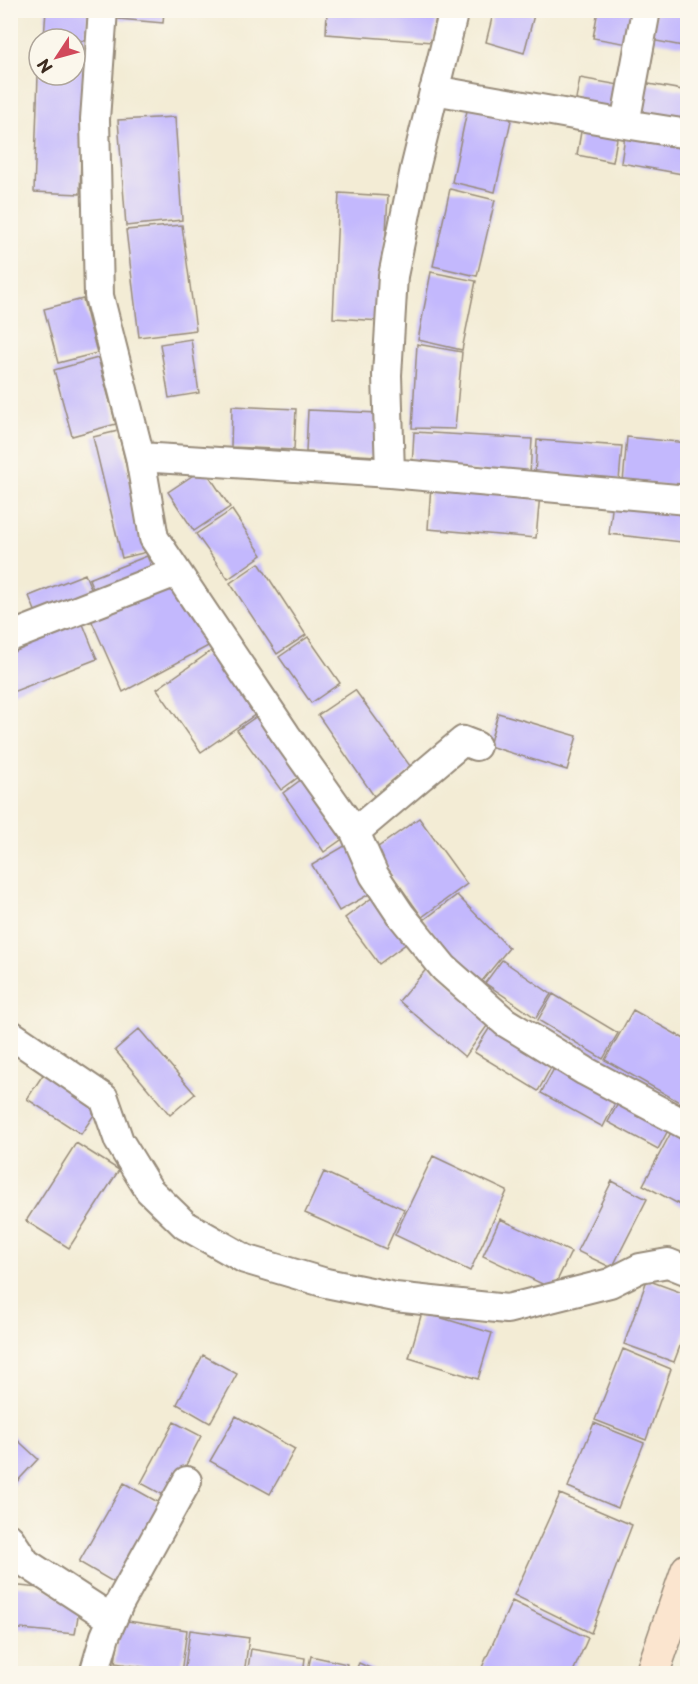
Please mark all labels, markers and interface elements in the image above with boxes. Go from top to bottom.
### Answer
north arrow [27,27,87,87]
text: N [31,54,57,79]

